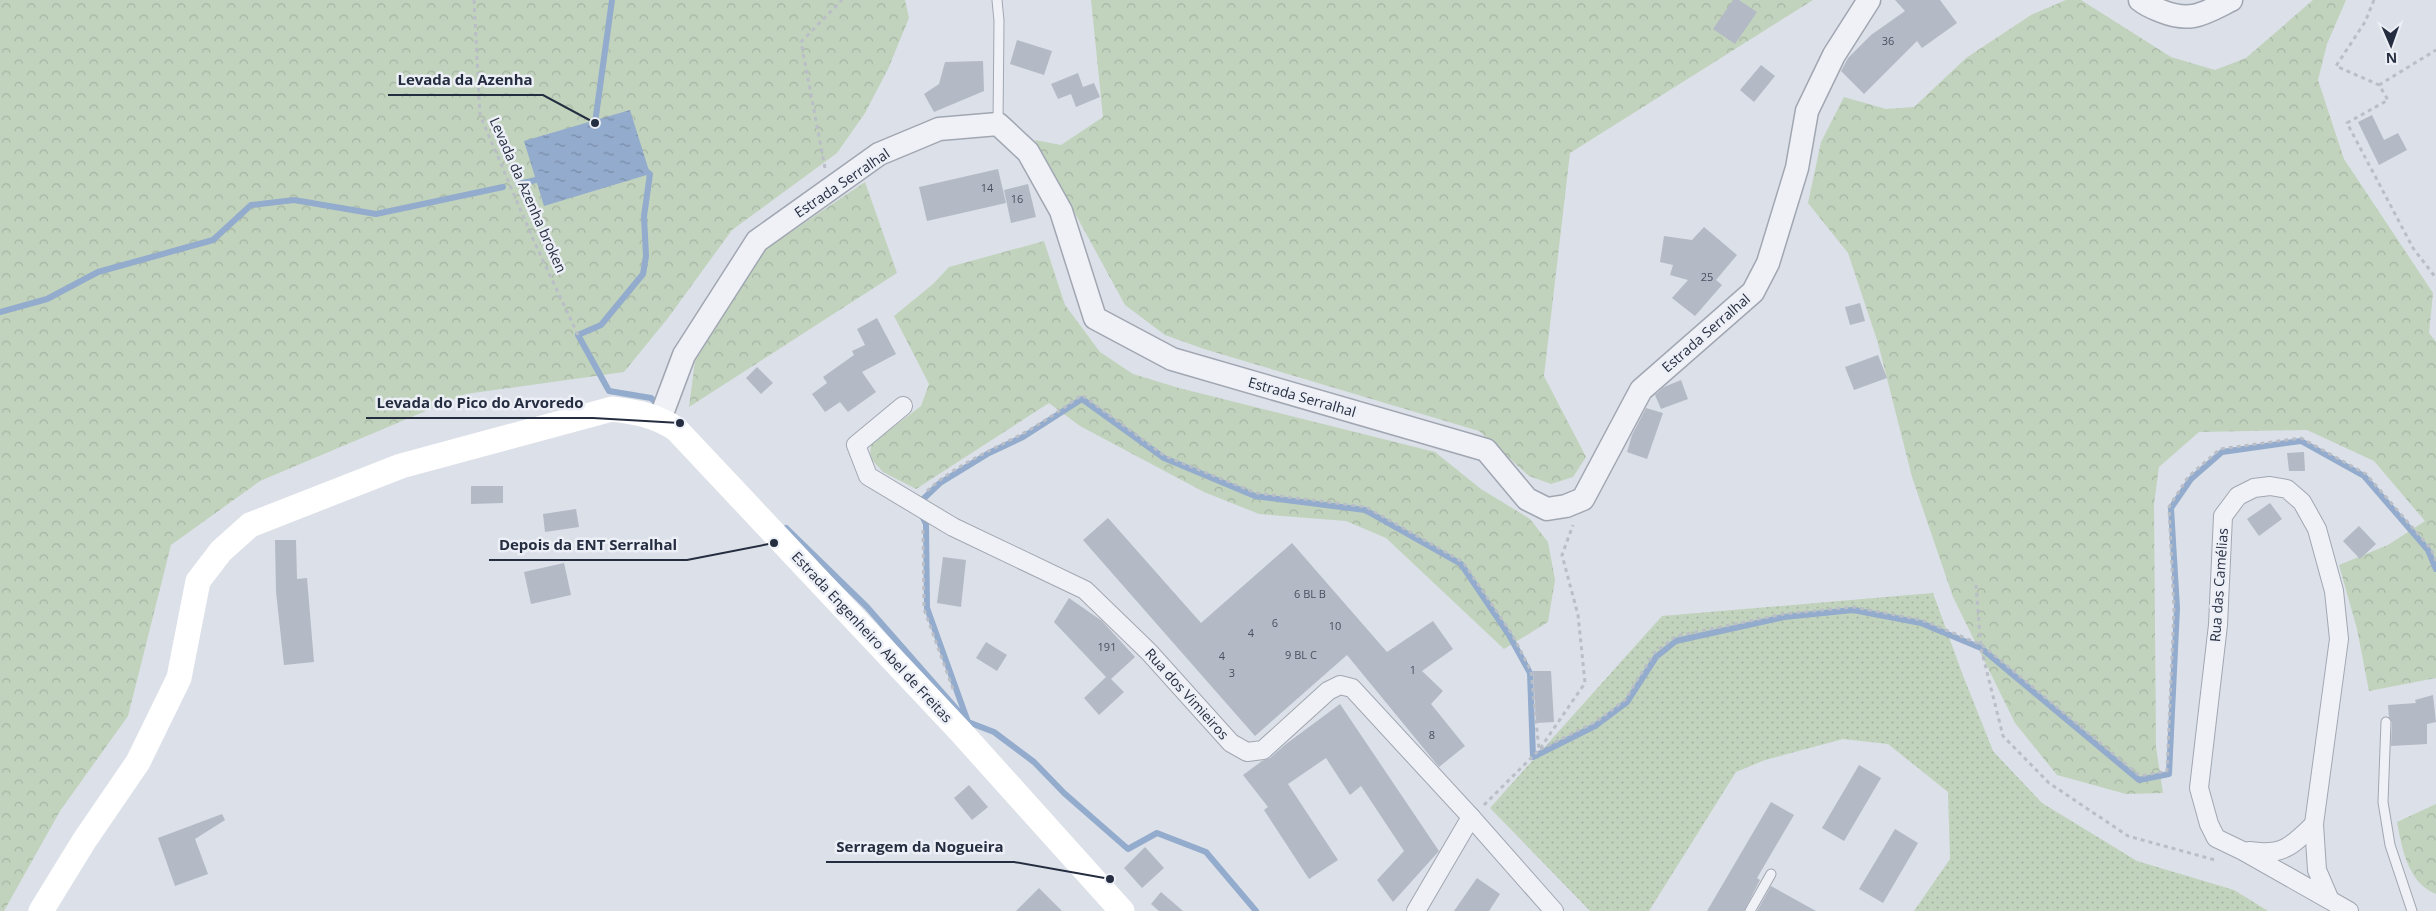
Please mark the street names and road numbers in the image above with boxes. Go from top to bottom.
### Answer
street label: Levada da Azenha broken [486,114,571,276]
street label: Estrada Serralhal [790,144,893,222]
street label: Estrada Serralhal [1658,289,1754,376]
street label: Estrada Serralhal [1246,372,1358,421]
street label: Rua das Camélias [2205,527,2232,643]
street label: Estrada Engenheiro Abel de Freitas [788,547,957,727]
street label: Rua dos Vimieiros [1141,644,1234,744]

